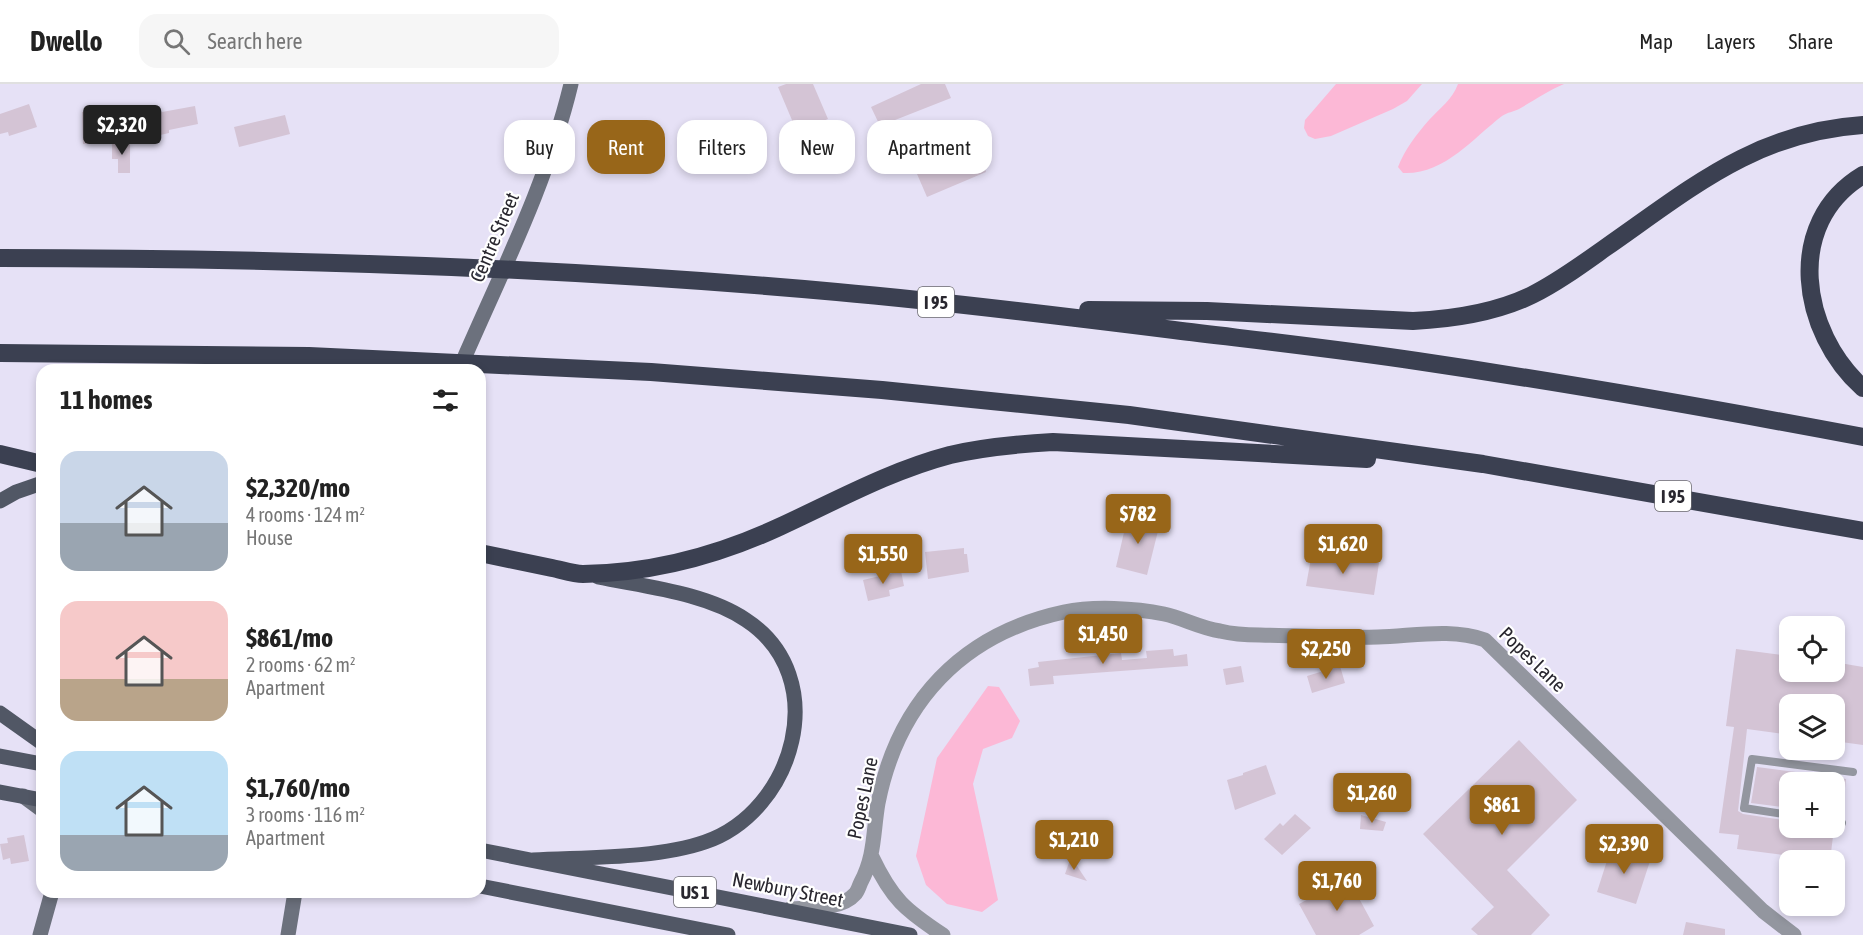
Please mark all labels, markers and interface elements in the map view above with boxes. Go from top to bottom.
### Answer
search box [139,14,559,68]
text: Dwello [30,25,103,57]
icon: search [160,25,193,58]
text: Search here [208,28,302,54]
text: Map [1639,29,1673,53]
text: Layers [1706,29,1756,53]
text: Share [1789,29,1833,53]
pin: $2,320 [73,105,171,156]
text: $2,320 [97,113,147,136]
chip: Buy [504,120,575,174]
chip: Rent [587,120,665,174]
chip: Filters [677,120,767,174]
chip: New [779,120,855,174]
chip: Apartment [867,120,992,174]
street label: Centre Street [465,188,523,285]
road number: I 95 [918,287,954,317]
icon: filters [429,384,462,417]
text: 11 homes [60,385,153,415]
text: $2,320/mo [246,473,350,503]
icon: home [108,475,180,547]
road number: I 95 [1655,481,1691,511]
pin: $782 [1102,494,1174,545]
text: $782 [1120,502,1156,525]
text: 4 rooms · 124 m² [246,503,365,526]
pin: $1,620 [1294,524,1392,575]
text: House [246,526,293,549]
text: $1,620 [1318,532,1368,555]
pin: $1,550 [834,534,932,585]
text: $1,550 [858,542,908,565]
pin: $1,450 [1054,614,1152,665]
map controls [1779,616,1845,916]
button: locate [1779,616,1845,682]
text: $1,450 [1078,622,1128,645]
street label: Popes Lane [1495,622,1571,696]
text: $861/mo [246,623,333,653]
icon: home [108,625,180,697]
pin: $2,250 [1277,629,1375,680]
text: $2,250 [1301,637,1351,660]
text: 2 rooms · 62 m² [246,653,356,676]
text: Apartment [246,676,325,699]
button: layers [1779,694,1845,760]
street label: Popes Lane [842,755,882,841]
button: + [1779,772,1845,838]
text: $1,760/mo [246,773,350,803]
pin: $1,260 [1323,773,1421,824]
icon: home [108,775,180,847]
text: $1,260 [1347,781,1397,804]
pin: $861 [1466,785,1538,836]
text: $861 [1484,793,1520,816]
text: 3 rooms · 116 m² [246,803,365,826]
pin: $1,210 [1025,820,1123,871]
pin: $2,390 [1575,824,1673,875]
text: Apartment [246,826,325,849]
text: $1,210 [1049,828,1099,851]
text: $2,390 [1599,832,1649,855]
button: − [1779,850,1845,916]
pin: $1,760 [1288,861,1386,912]
street label: Newbury Street [731,867,846,911]
text: $1,760 [1312,869,1362,892]
road number: US 1 [674,877,716,907]

